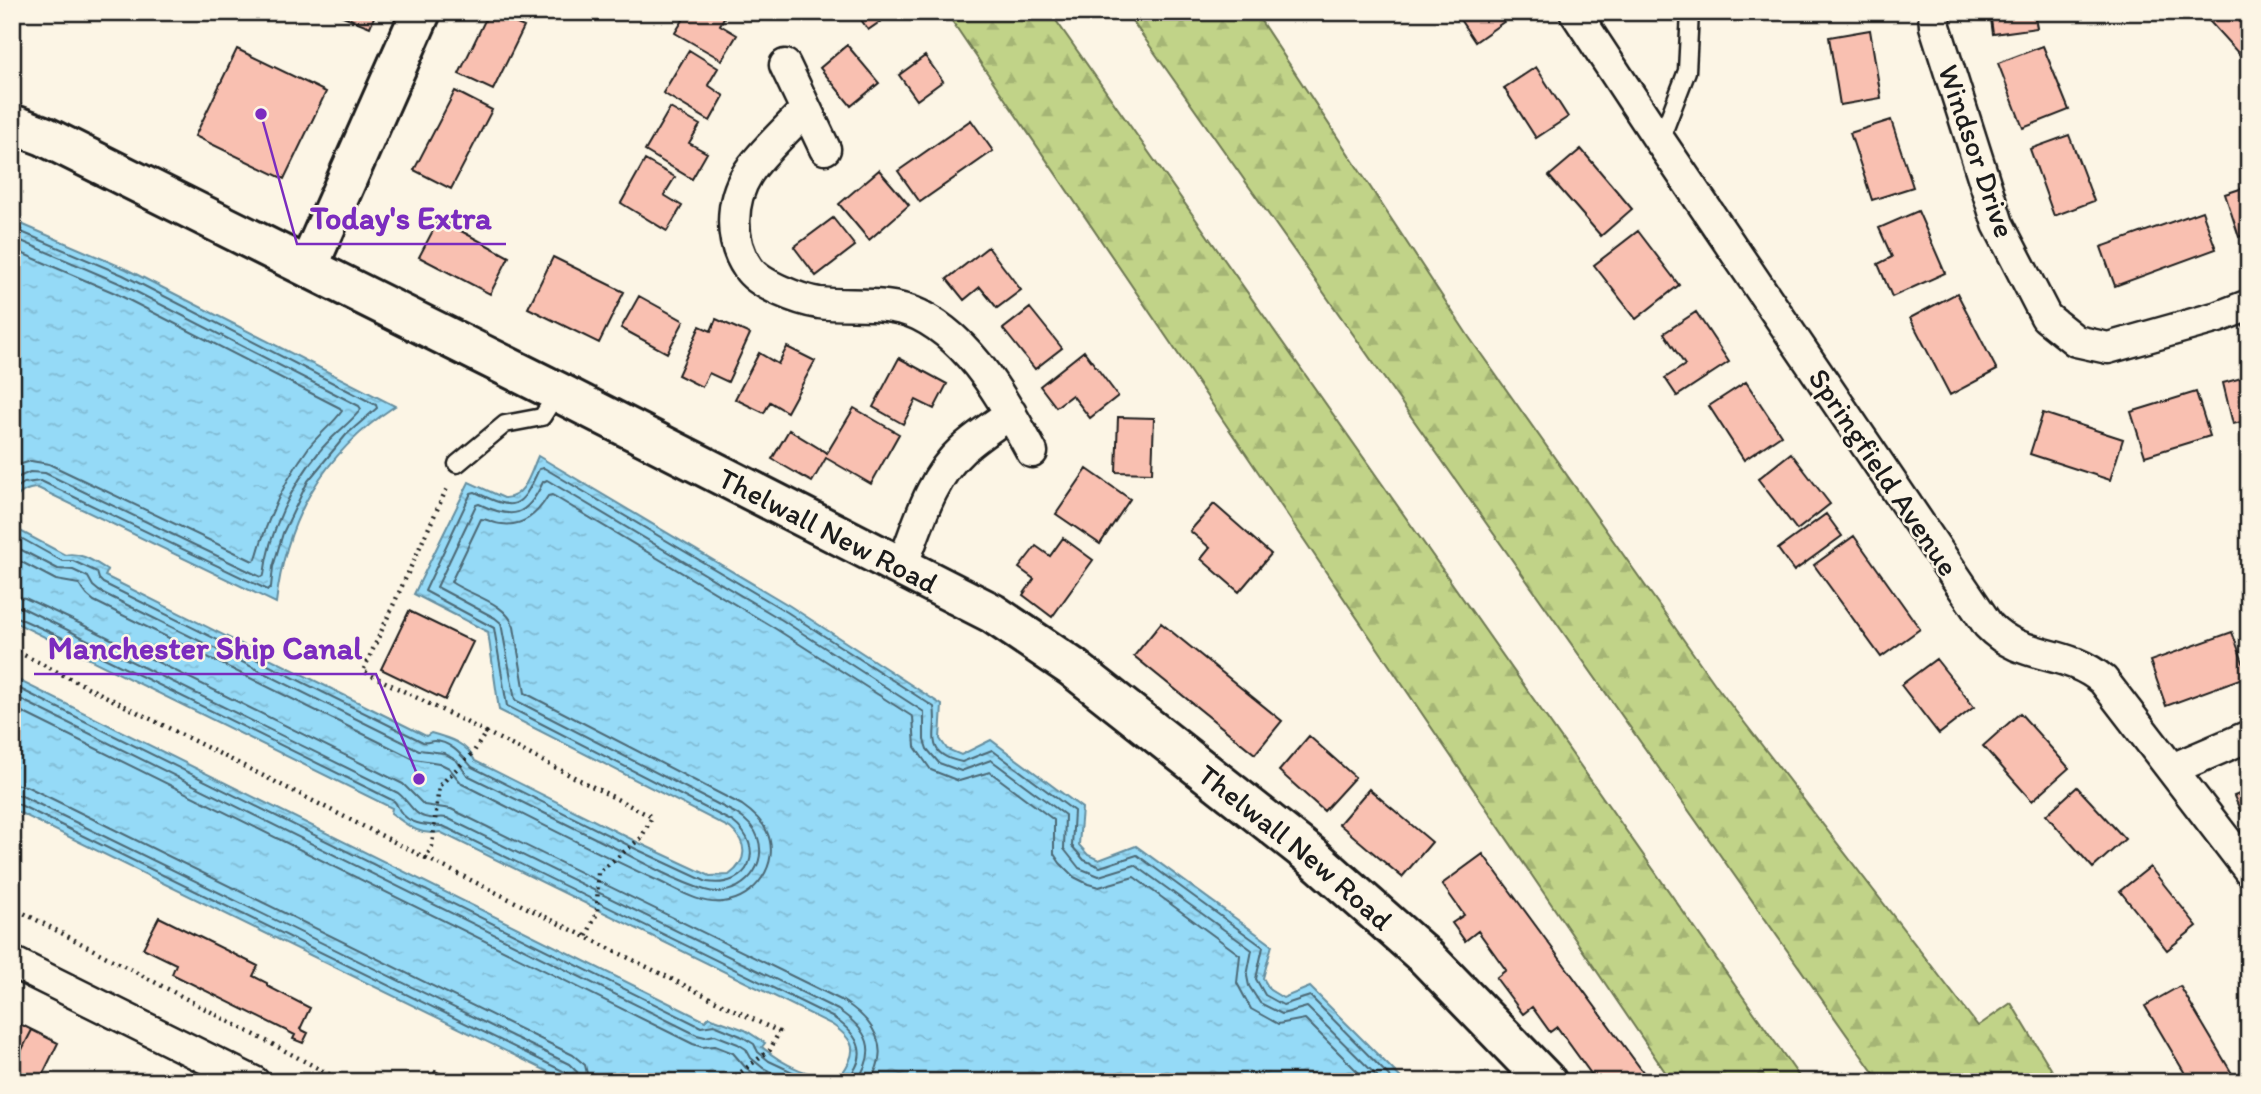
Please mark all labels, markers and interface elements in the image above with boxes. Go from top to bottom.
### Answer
street label: Windsor Drive [1930,60,2024,242]
callout: Today's Extra [297,191,506,244]
text: Today's Extra [309,199,492,237]
street label: Springfield Avenue [1801,361,1967,583]
street label: Thelwall New Road [712,458,945,601]
callout: Manchester Ship Canal [34,621,376,674]
text: Manchester Ship Canal [48,629,363,667]
street label: Thelwall New Road [1191,755,1401,938]

